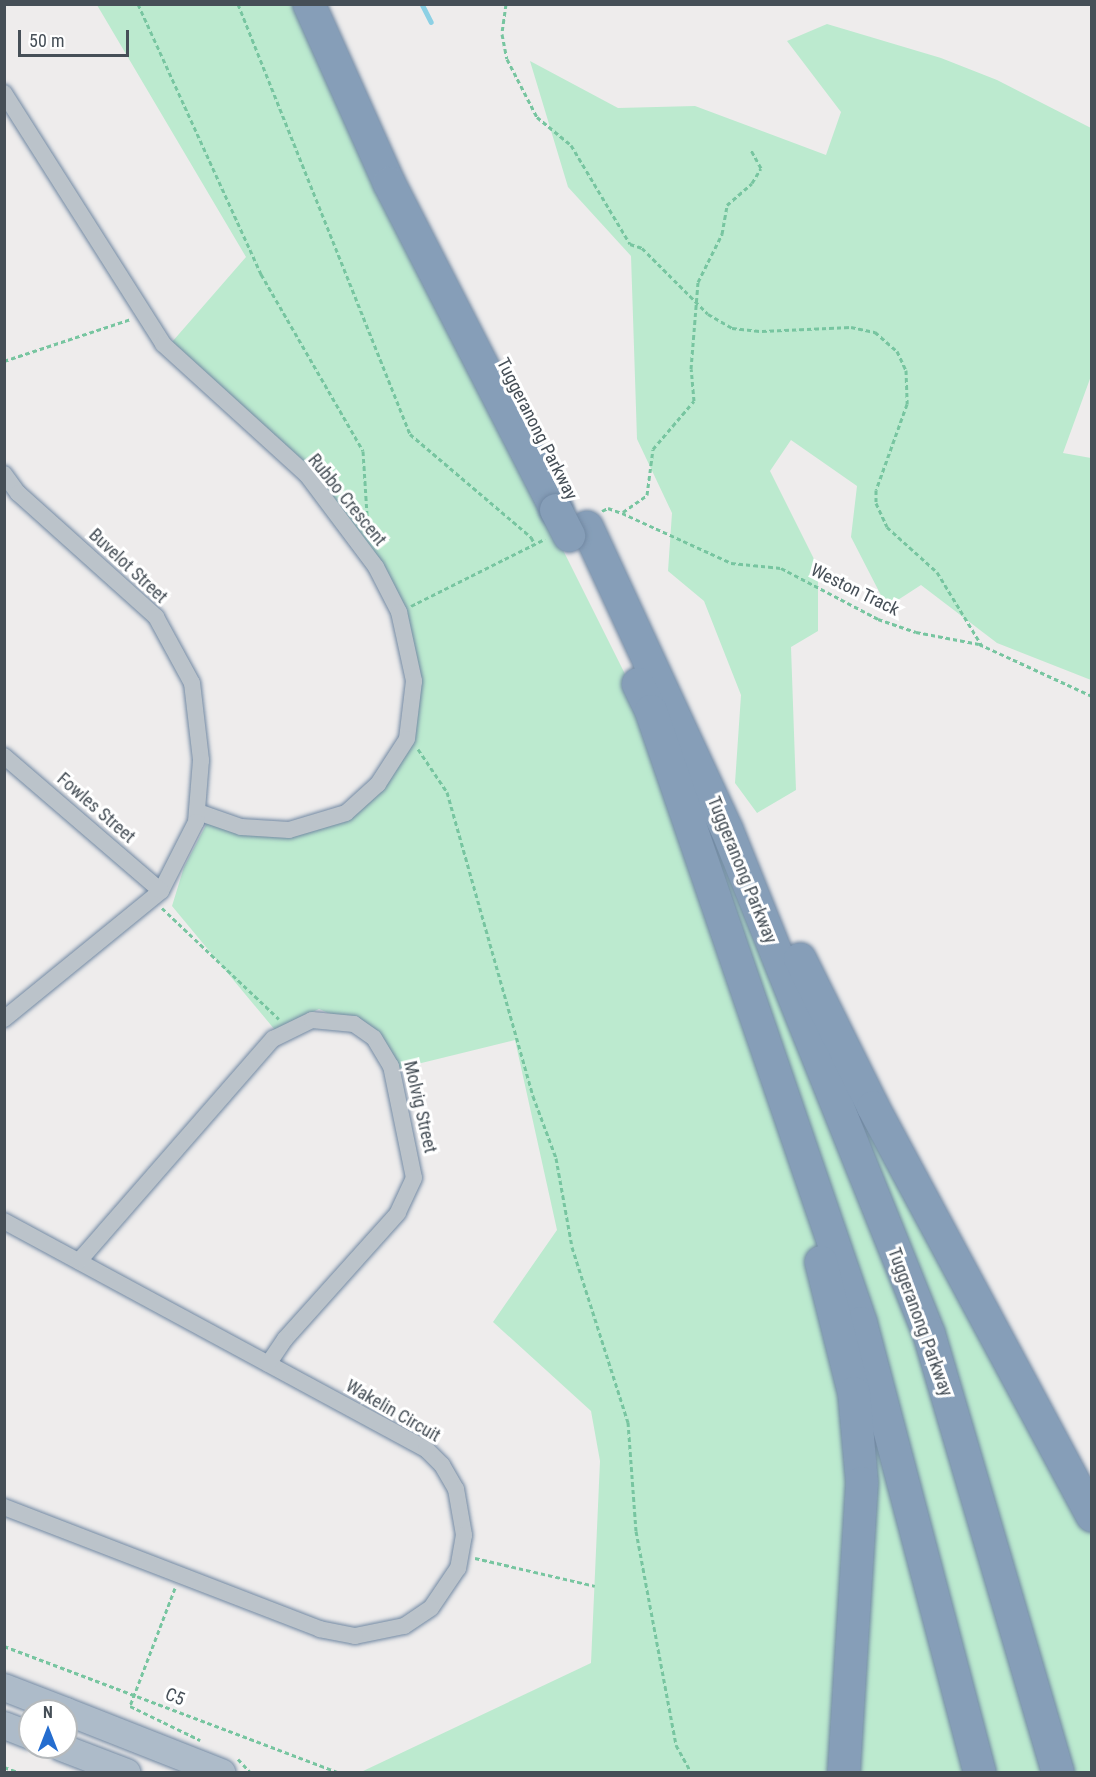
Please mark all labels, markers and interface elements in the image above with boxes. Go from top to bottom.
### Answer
scale bar [21,18,132,56]
text: 50 m [29,30,64,51]
street label: Tuggeranong Parkway [492,354,582,504]
street label: Rubbo Crescent [303,450,391,550]
street label: Buvelot Street [84,524,172,608]
street label: Weston Track [807,559,903,621]
street label: Fowles Street [53,768,139,848]
street label: Tuggeranong Parkway [703,793,781,947]
street label: Molvig Street [399,1059,441,1155]
street label: Tuggeranong Parkway [883,1245,957,1399]
street label: Wakelin Circuit [342,1375,444,1447]
street label: C5 [162,1683,188,1711]
north arrow [18,1699,78,1759]
text: N [43,1703,53,1722]

